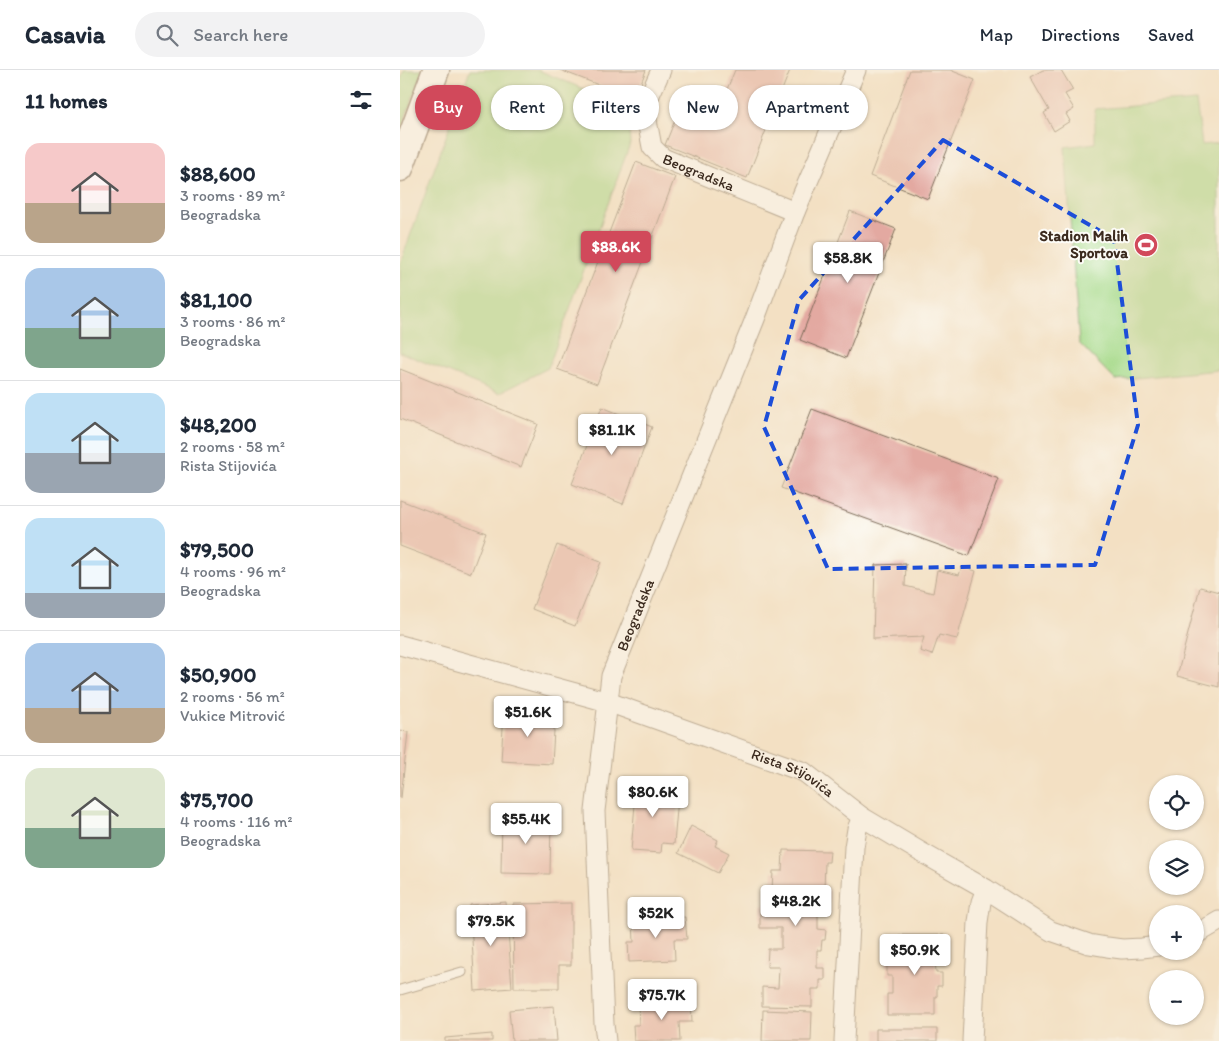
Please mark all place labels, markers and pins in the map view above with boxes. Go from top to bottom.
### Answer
place label: Stadion Malih Sportova [1039,227,1128,263]
pin: $88.6K [575,230,657,273]
sports icon: Stadion Malih Sportova [1133,232,1159,258]
pin: $58.8K [807,242,889,284]
pin: $81.1K [571,414,653,456]
pin: $51.6K [487,696,569,738]
pin: $80.6K [612,776,694,818]
pin: $55.4K [485,802,567,845]
pin: $48.2K [755,884,837,927]
pin: $52K [626,896,686,939]
pin: $79.5K [450,904,532,947]
pin: $50.9K [874,934,956,976]
pin: $75.7K [621,978,703,1021]

